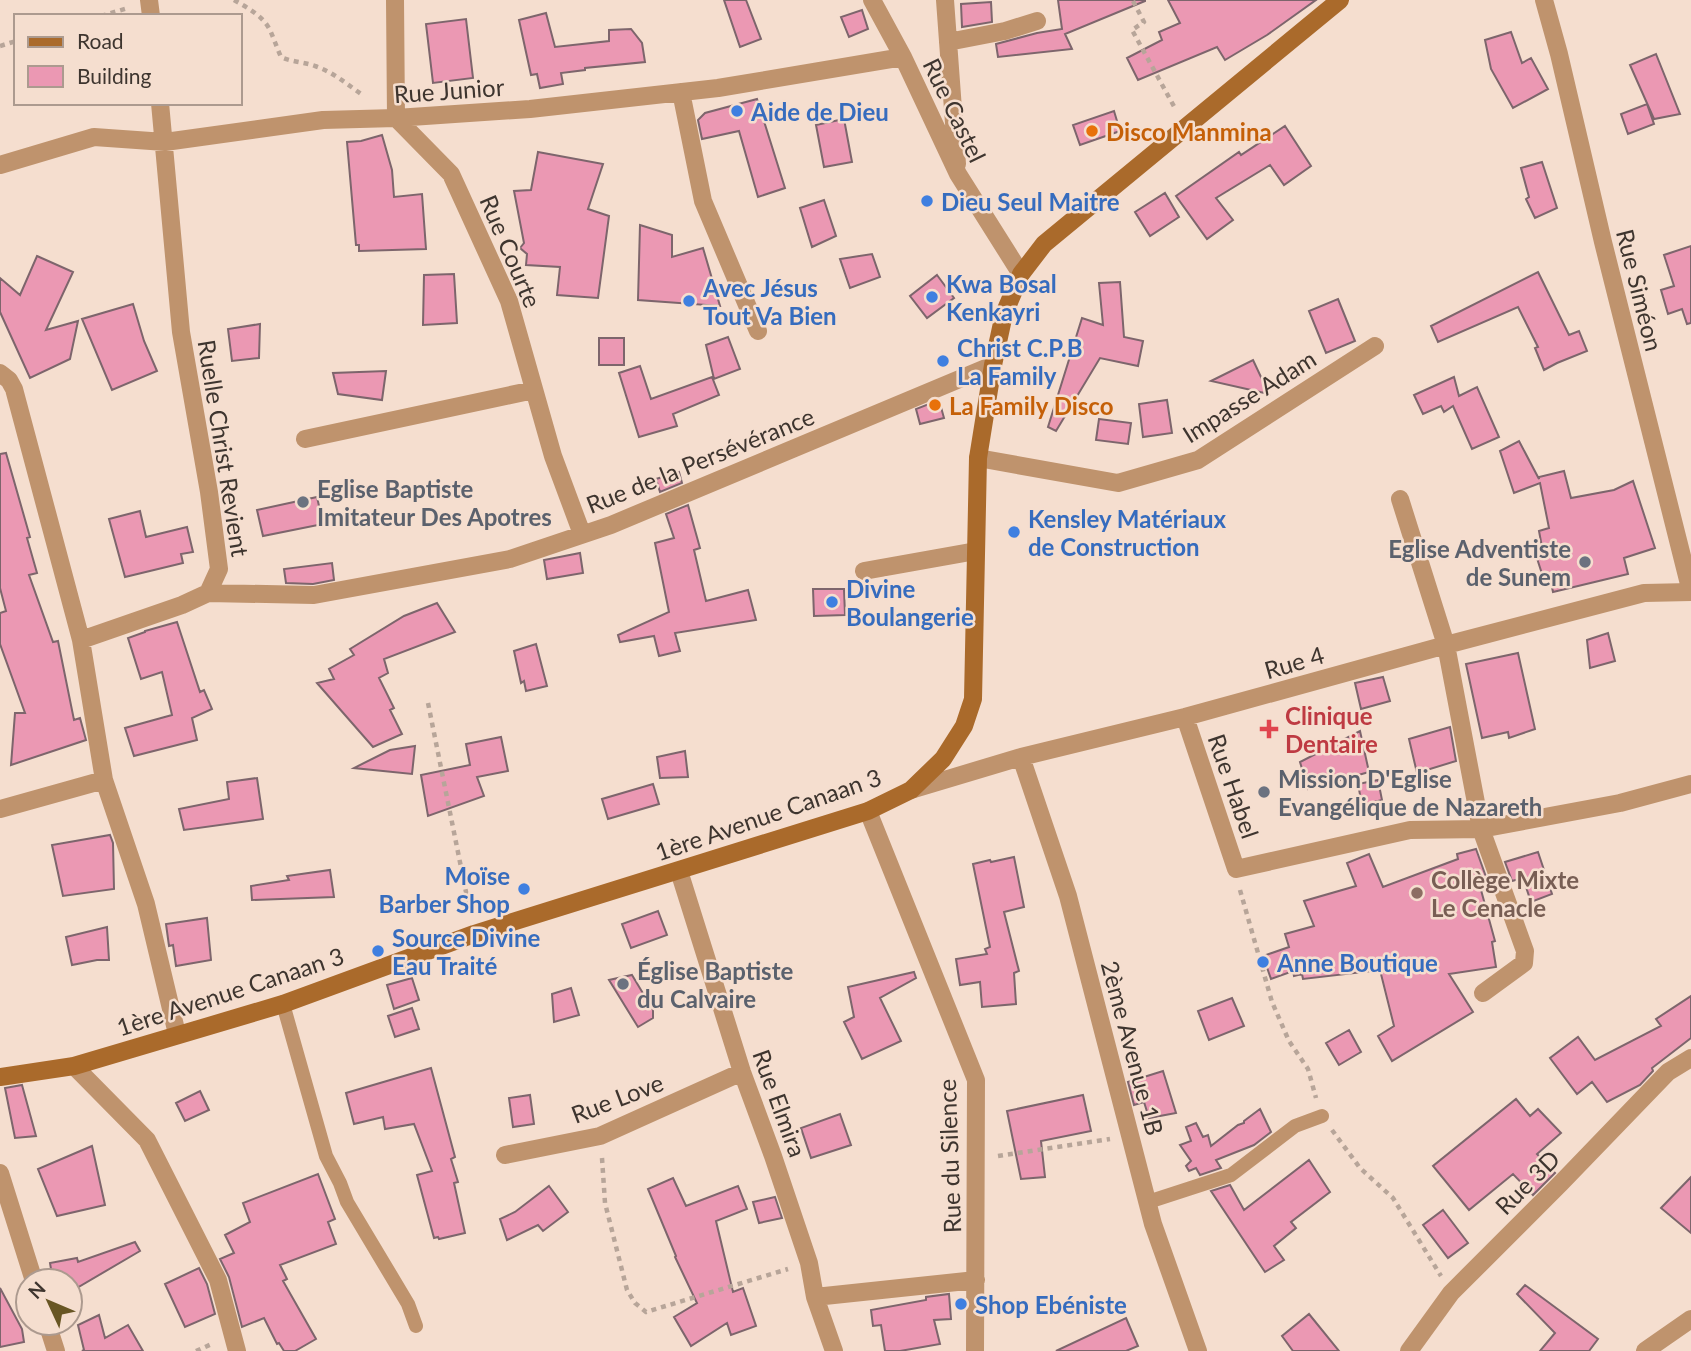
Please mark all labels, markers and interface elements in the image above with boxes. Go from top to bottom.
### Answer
legend [14,14,242,105]
text: Road [77,28,124,53]
street label: Rue Castel [917,53,993,167]
text: Building [77,63,152,88]
street label: Rue Junior [393,72,505,108]
place label: Aide de Dieu [750,97,889,126]
marker: Aide de Dieu [729,103,745,119]
place label: Disco Manmina [1106,117,1272,146]
marker: Disco Manmina [1084,123,1100,139]
place label: Dieu Seul Maitre [941,187,1120,216]
street label: Rue Courte [474,190,548,312]
marker: Dieu Seul Maitre [919,193,935,209]
street label: Rue Siméon [1611,226,1669,354]
place label: Kwa Bosal Kenkayri [946,269,1057,326]
place label: Avec Jésus Tout Va Bien [702,273,837,330]
marker: Kwa Bosal Kenkayri [924,289,940,305]
marker: Avec Jésus Tout Va Bien [681,293,697,309]
place label: Christ C.P.B La Family [957,333,1082,390]
street label: Ruelle Christ Revient [193,338,256,559]
street label: Impasse Adam [1177,344,1321,448]
marker: Christ C.P.B La Family [935,353,951,369]
place label: La Family Disco [949,391,1114,420]
marker: La Family Disco [927,397,943,413]
street label: Rue de la Persévérance [582,401,818,519]
place label: Eglise Baptiste Imitateur Des Apotres [317,474,552,531]
marker: Eglise Baptiste Imitateur Des Apotres [295,494,311,510]
place label: Kensley Matériaux de Construction [1028,504,1227,561]
marker: Kensley Matériaux de Construction [1006,524,1022,540]
place label: Eglise Adventiste de Sunem [1388,534,1571,591]
marker: Eglise Adventiste de Sunem [1577,554,1593,570]
place label: Divine Boulangerie [846,574,974,631]
marker: Divine Boulangerie [824,594,840,610]
street label: Rue 4 [1261,640,1327,684]
place label: Clinique Dentaire [1285,701,1378,758]
marker: Clinique Dentaire [1259,719,1279,739]
street label: Rue Habel [1203,730,1265,842]
street label: 1ère Avenue Canaan 3 [651,762,885,866]
place label: Mission D'Eglise Evangélique de Nazareth [1278,764,1542,821]
marker: Mission D'Eglise Evangélique de Nazareth [1256,784,1272,800]
place label: Moïse Barber Shop [379,861,510,918]
place label: Collège Mixte Le Cenacle [1431,865,1579,922]
marker: Moïse Barber Shop [516,881,532,897]
marker: Collège Mixte Le Cenacle [1409,885,1425,901]
place label: Source Divine Eau Traité [392,923,541,980]
street label: 1ère Avenue Canaan 3 [113,941,347,1041]
marker: Source Divine Eau Traité [370,943,386,959]
place label: Anne Boutique [1276,948,1438,977]
marker: Anne Boutique [1255,954,1271,970]
place label: Église Baptiste du Calvaire [637,956,793,1013]
street label: 2ème Avenue 1B [1096,958,1170,1138]
marker: Église Baptiste du Calvaire [615,976,631,992]
street label: Rue Elmira [747,1045,813,1161]
street label: Rue Love [567,1067,667,1129]
street label: Rue du Silence [932,1079,966,1233]
street label: Rue 3D [1489,1144,1565,1220]
north arrow [14,1267,84,1337]
text: N [23,1277,50,1303]
place label: Shop Ebéniste [975,1290,1127,1319]
marker: Shop Ebéniste [953,1296,969,1312]

